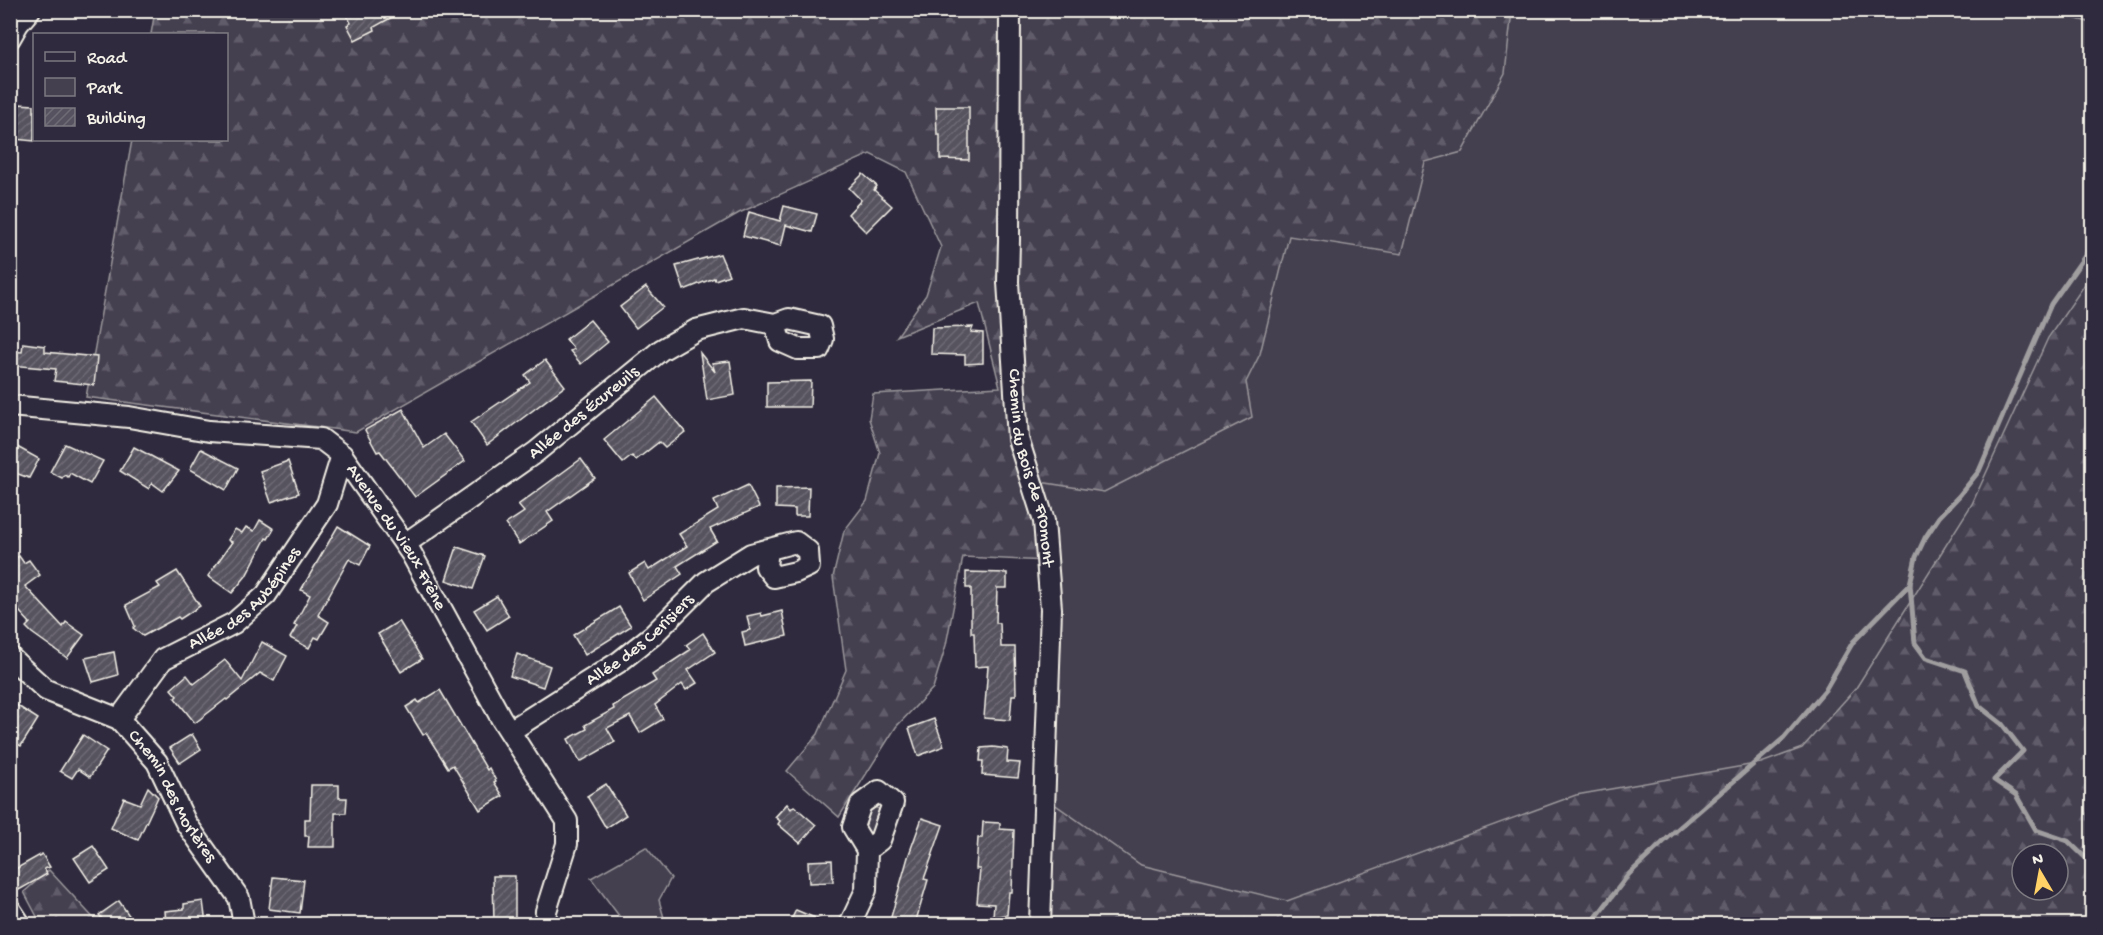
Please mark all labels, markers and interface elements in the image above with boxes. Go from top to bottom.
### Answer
legend [33,33,228,141]
text: Road [87,49,128,70]
text: Park [86,79,123,100]
text: Building [86,109,146,130]
street label: Allée des Écureuils [525,361,645,464]
street label: Chemin du Bois de Fromont [1003,368,1058,569]
street label: Avenue du Vieux Frêne [341,460,451,615]
street label: Allée des Aubépines [185,542,306,655]
street label: Allée des Cerisiers [582,589,699,691]
street label: Chemin des Morlères [123,726,222,868]
north arrow [2010,842,2070,902]
text: N [2031,850,2045,871]

